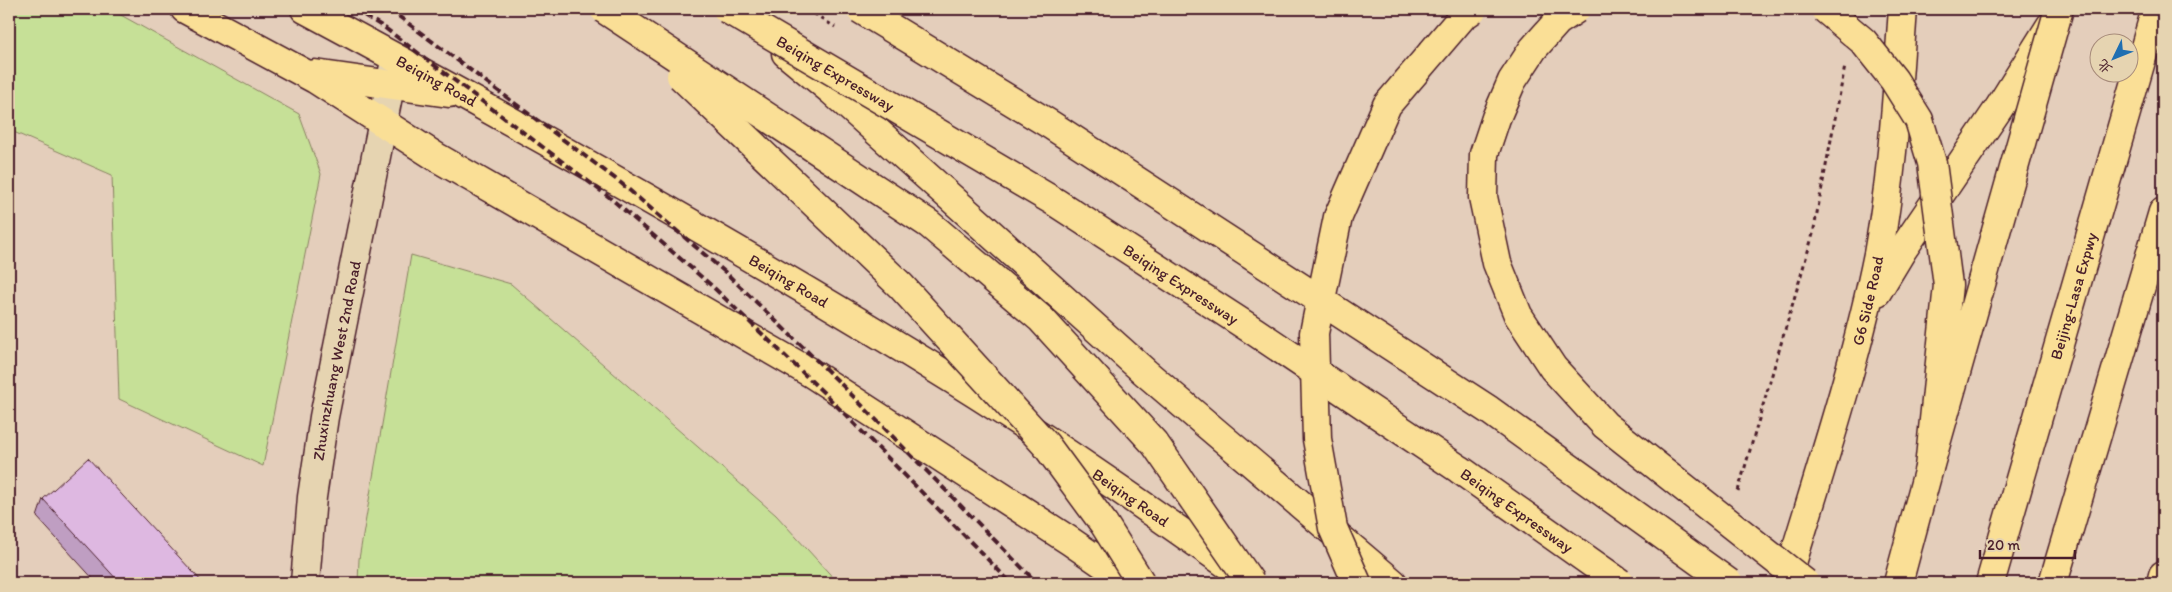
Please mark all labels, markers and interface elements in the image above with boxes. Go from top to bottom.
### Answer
street label: Beiqing Expressway [773,31,898,116]
north arrow [2090,32,2140,82]
street label: Beiqing Road [393,51,480,111]
text: 北 [2094,56,2116,77]
street label: Beijing-Lasa Expwy [2046,230,2101,362]
street label: Beiqing Expressway [1120,240,1243,329]
street label: Beiqing Road [746,250,832,312]
street label: G6 Side Road [1848,254,1887,347]
street label: Zhuxinzhuang West 2nd Road [309,259,365,462]
street label: Beiqing Road [1089,464,1173,531]
street label: Beiqing Expressway [1457,464,1577,557]
scale bar [1980,527,2074,559]
text: 20 m [1987,536,2021,554]

